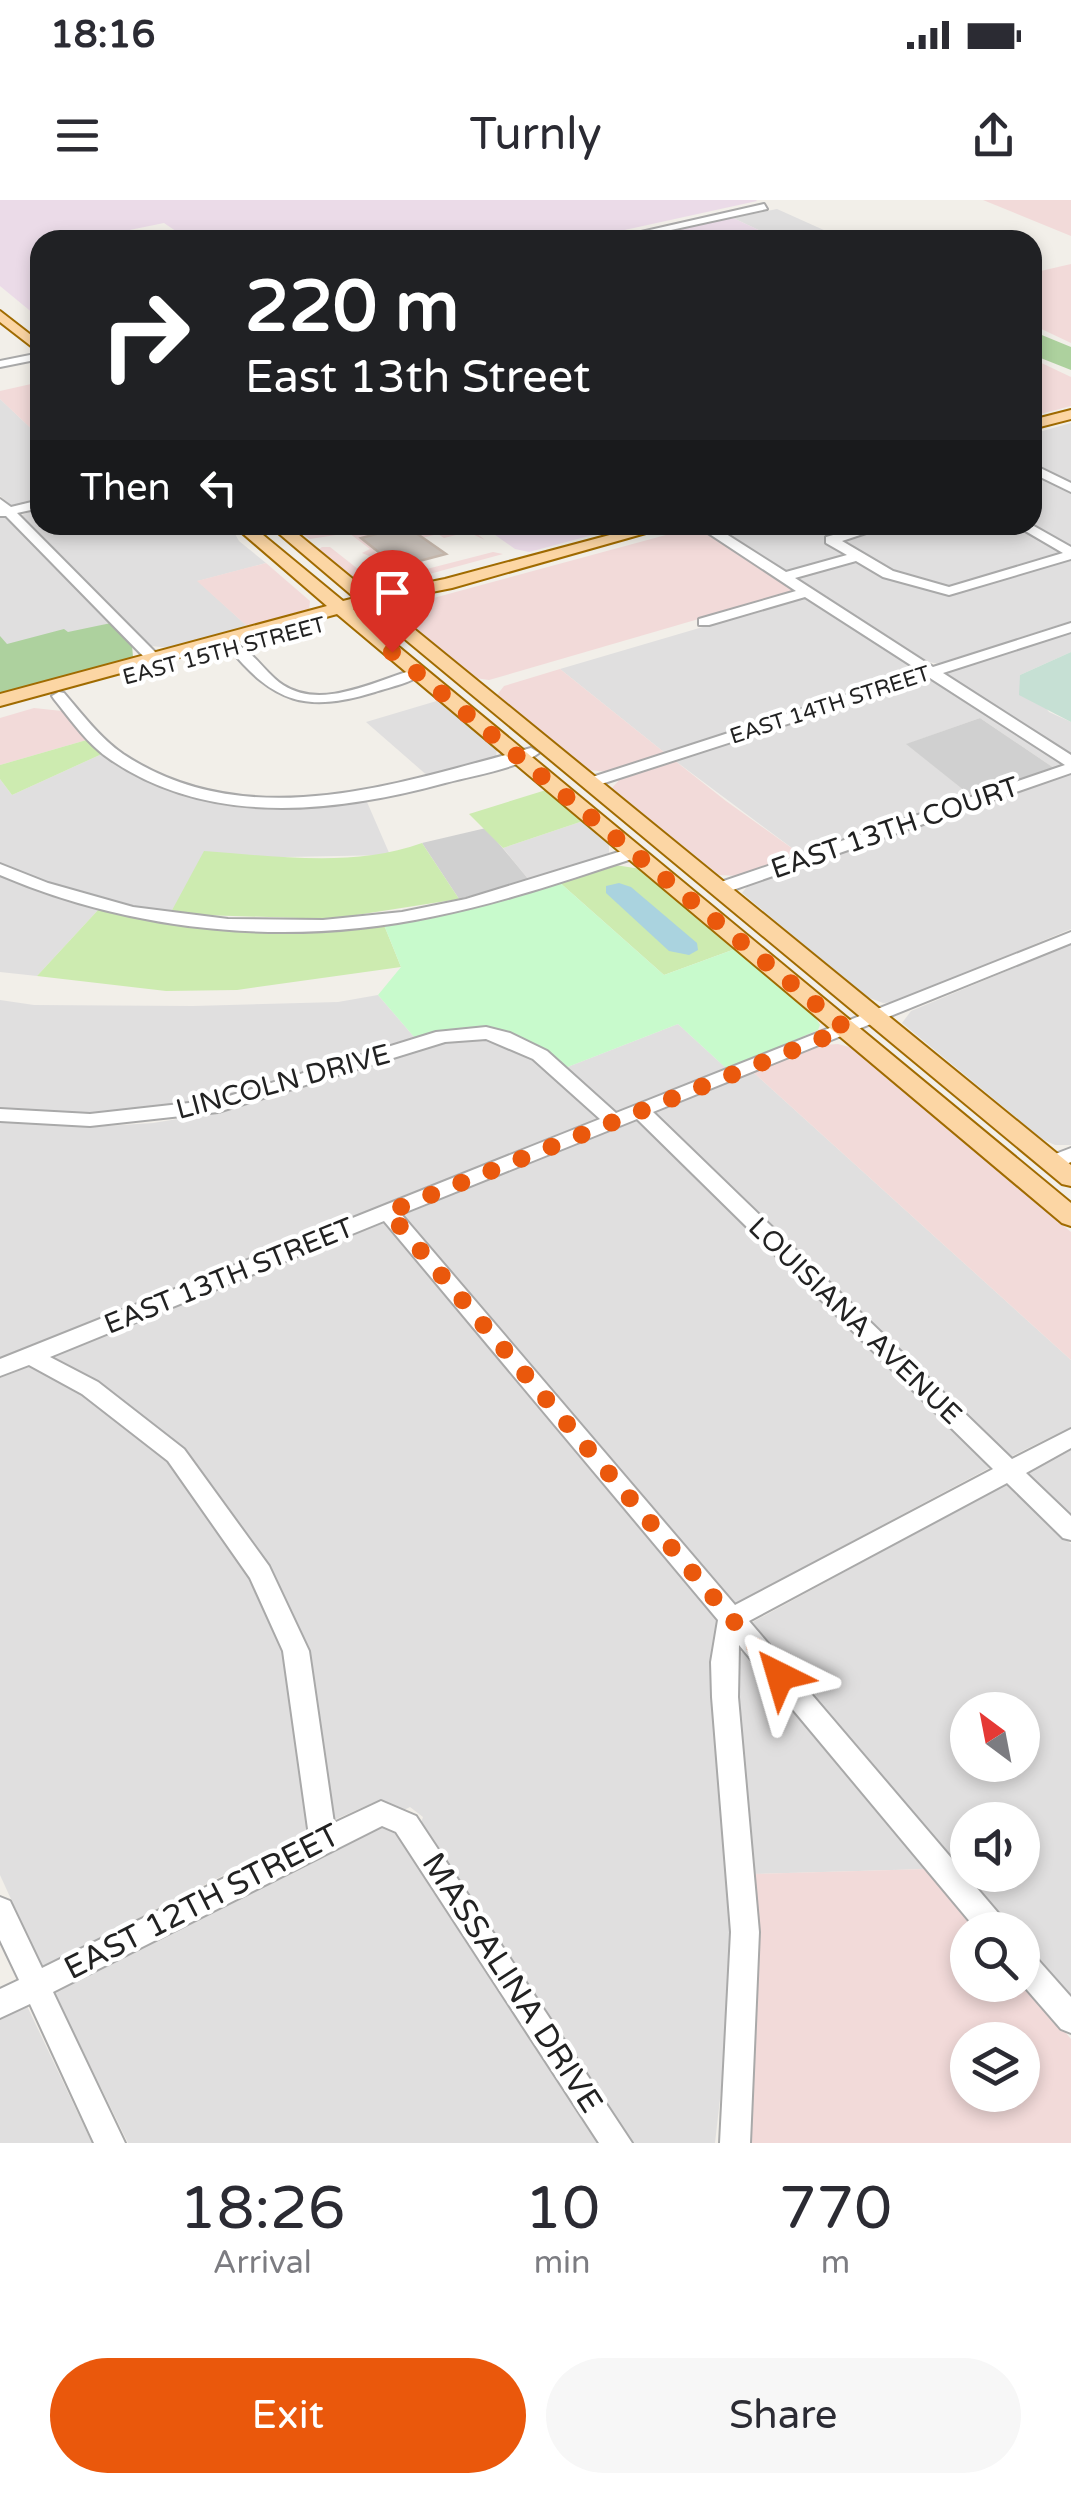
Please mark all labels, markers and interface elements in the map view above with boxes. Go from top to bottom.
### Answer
text: 18:16 [50,12,155,58]
icon: menu [50,108,105,163]
text: Turnly [469,108,602,162]
icon: share [966,108,1021,163]
text: 220 m [245,266,459,350]
icon: right [80,270,210,400]
text: East 13th Street [245,351,590,405]
icon: left [191,460,246,515]
text: Then [80,465,171,511]
pin [350,550,435,653]
icon: arrive [365,565,420,620]
street label: EAST 15TH STREET [120,611,329,691]
street label: EAST 14TH STREET [727,660,934,750]
street label: EAST 13TH COURT [767,770,1023,886]
street label: LINCOLN DRIVE [172,1037,394,1127]
street label: EAST 13TH STREET [99,1210,359,1342]
street label: LOUISIANA AVENUE [741,1210,969,1432]
position arrow [728,1624,832,1728]
north arrow [950,1692,1040,1782]
map controls [950,1692,1040,2112]
button: sound [950,1802,1040,1892]
street label: EAST 12TH STREET [58,1816,346,1988]
street label: MASSALINA DRIVE [414,1846,610,2120]
button: search [950,1912,1040,2002]
button: layers [950,2022,1040,2112]
text: 18:26 [179,2173,345,2245]
text: 10 [524,2173,600,2245]
text: 770 [779,2173,892,2245]
text: Arrival [213,2244,312,2282]
text: min [534,2244,591,2282]
text: m [821,2244,850,2282]
button: Exit [50,2358,526,2473]
button: Share [546,2358,1021,2473]

